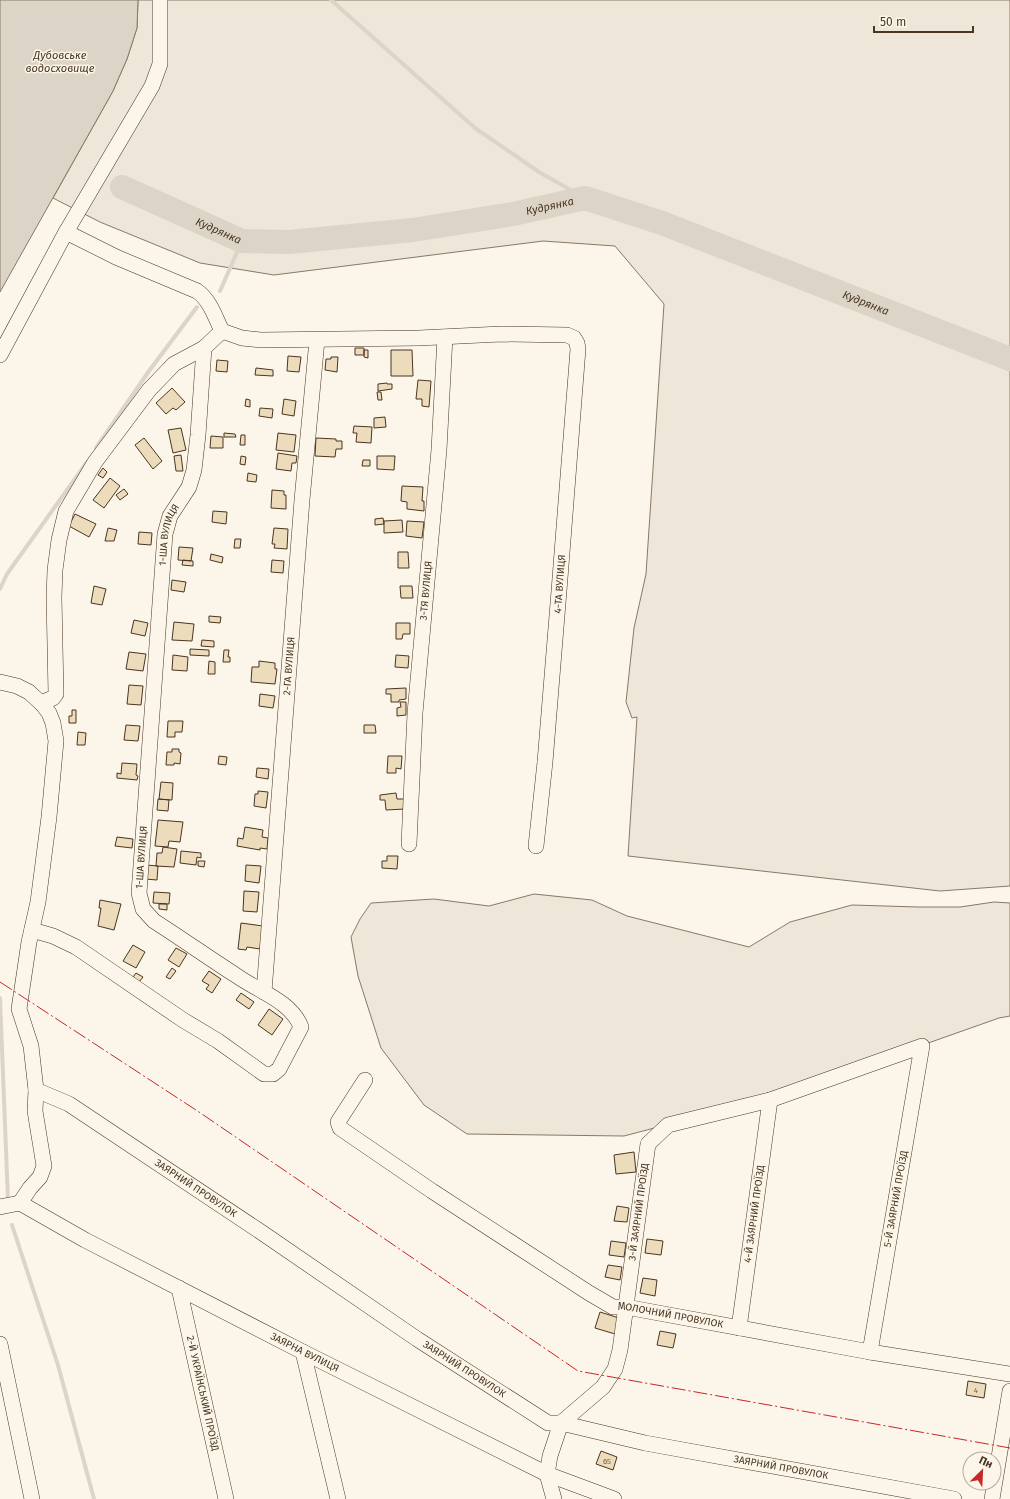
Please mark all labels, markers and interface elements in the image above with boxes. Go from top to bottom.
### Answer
scale bar [874,8,973,34]
text: 50 m [880,15,906,29]
water label: Дубовське водосховище [26,49,95,75]
water label: Кудрянка [524,194,575,217]
water label: Кудрянка [194,215,244,246]
water label: Кудрянка [841,288,891,318]
street label: 1-ША ВУЛИЦЯ [157,502,182,566]
street label: 4-ТА ВУЛИЦЯ [552,554,568,614]
street label: 3-ТЯ ВУЛИЦЯ [417,560,435,621]
street label: 2-ГА ВУЛИЦЯ [281,636,297,696]
street label: 1-ША ВУЛИЦЯ [133,825,150,889]
street label: 5-Й ЗАЯРНИЙ ПРОЇЗД [880,1149,910,1248]
street label: ЗАЯРНИЙ ПРОВУЛОК [152,1157,239,1220]
street label: 3-Й ЗАЯРНИЙ ПРОЇЗД [626,1162,651,1261]
street label: 4-Й ЗАЯРНИЙ ПРОЇЗД [742,1164,767,1264]
street label: МОЛОЧНИЙ ПРОВУЛОК [618,1301,724,1331]
street label: ЗАЯРНА ВУЛИЦЯ [268,1330,341,1375]
street label: 2-Й УКРАЇНСЬКИЙ ПРОЇЗД [184,1335,221,1452]
street label: ЗАЯРНИЙ ПРОВУЛОК [421,1338,508,1400]
house number: 4 [974,1386,979,1395]
north arrow [962,1451,1002,1491]
street label: ЗАЯРНИЙ ПРОВУЛОК [733,1453,829,1482]
text: Пн [977,1454,995,1471]
house number: 65 [603,1457,611,1466]

